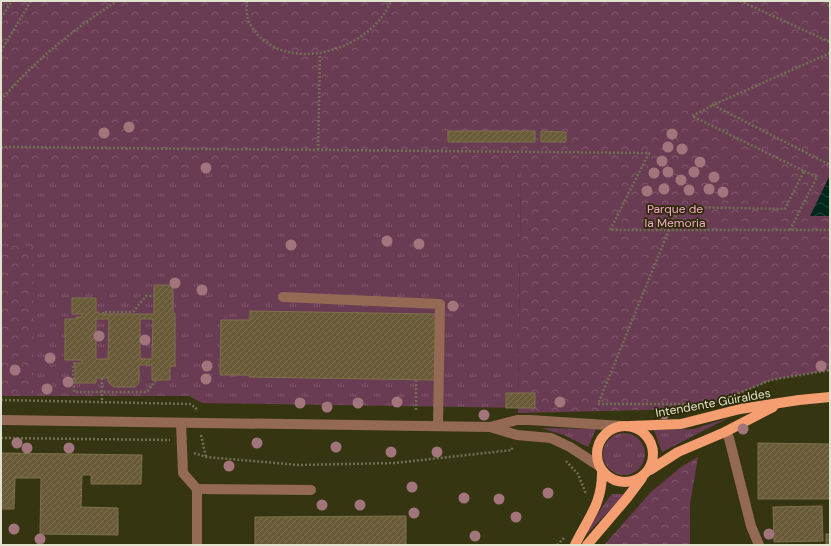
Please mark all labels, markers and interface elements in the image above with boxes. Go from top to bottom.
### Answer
park label: Parque de la Memoria [645,201,705,231]
street label: Intendente Güiraldes [654,385,772,421]

